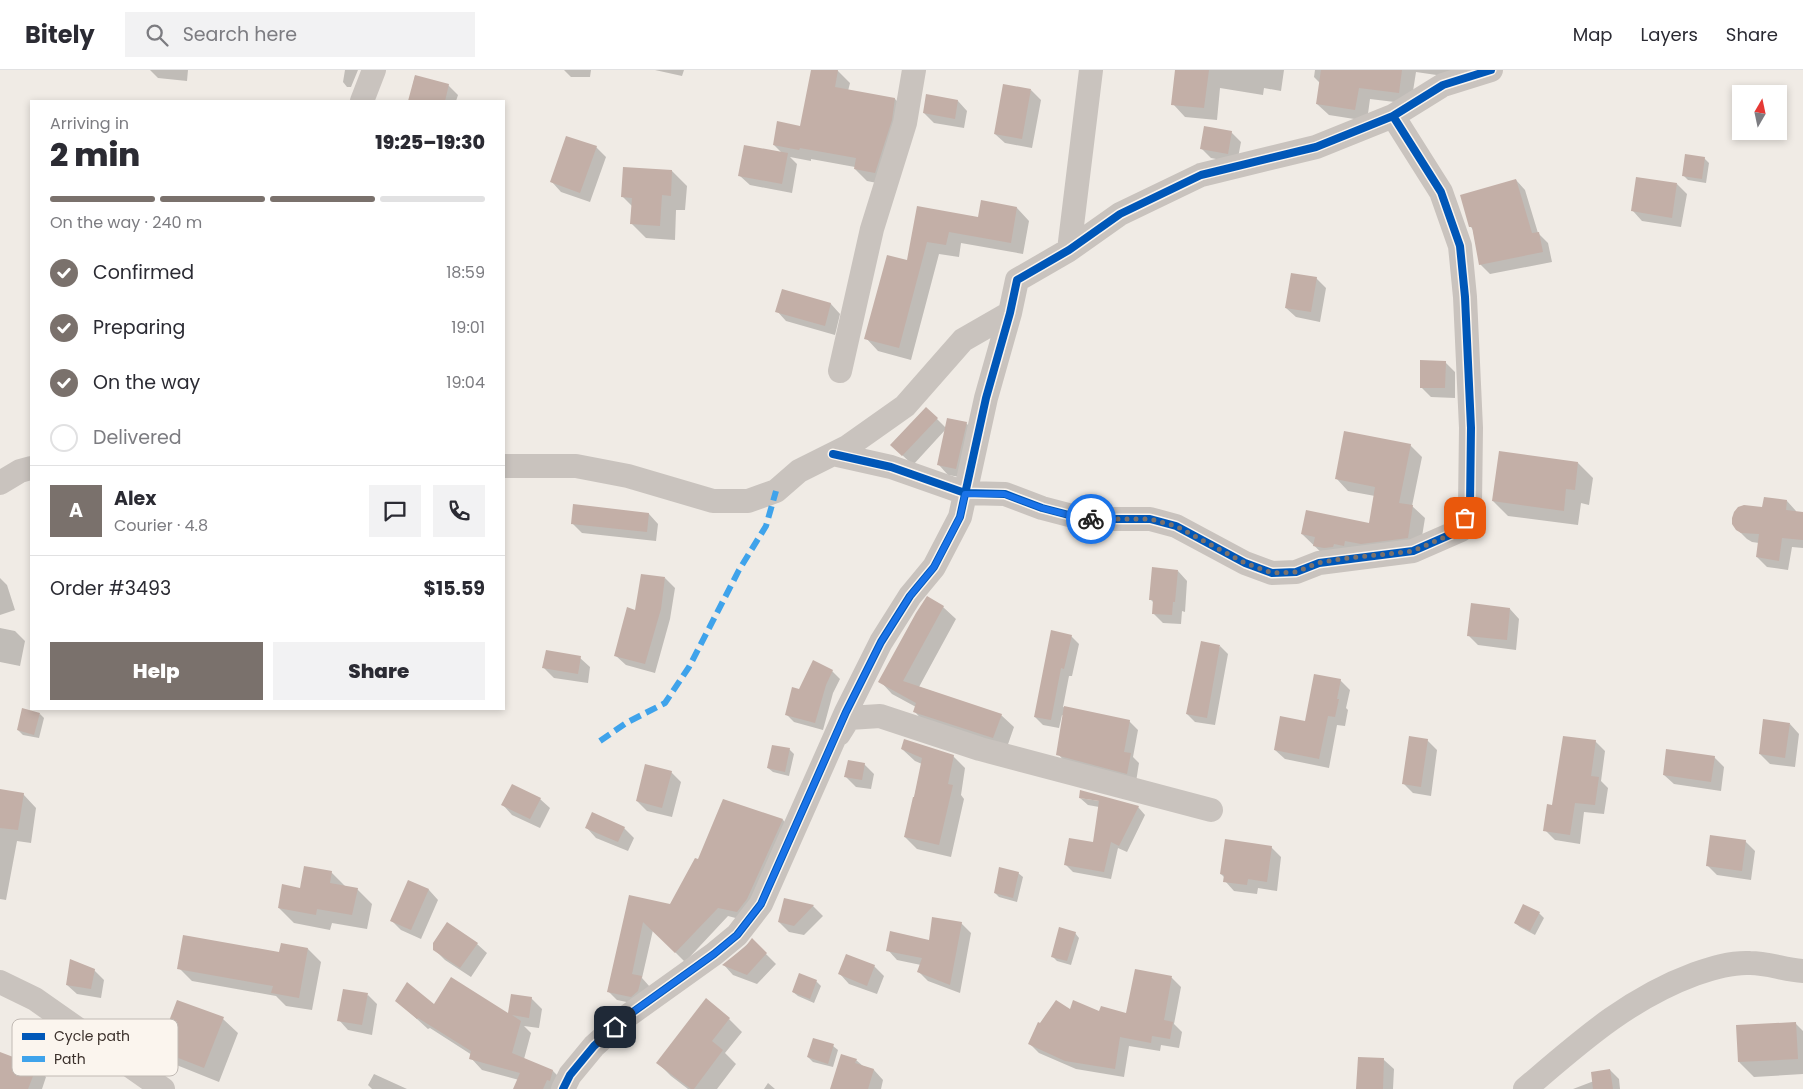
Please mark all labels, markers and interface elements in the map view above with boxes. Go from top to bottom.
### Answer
search box [125,12,475,57]
text: Bitely [25,18,95,51]
icon: search [143,21,171,49]
text: Search here [183,21,297,48]
text: Map [1573,22,1613,47]
text: Layers [1641,22,1698,47]
text: Share [1726,22,1778,47]
north arrow [1732,85,1788,140]
map controls [1732,85,1787,140]
text: Arriving in [50,112,129,135]
text: 19:25–19:30 [375,129,485,156]
text: 2 min [50,132,140,177]
text: On the way · 240 m [50,211,202,234]
icon: check [50,259,78,287]
text: Confirmed [93,259,194,286]
text: 18:59 [446,261,485,284]
icon: check [50,314,78,342]
text: Preparing [93,314,185,341]
text: 19:01 [451,316,485,339]
icon: check [50,369,78,397]
text: On the way [93,369,200,396]
text: 19:04 [446,371,485,394]
text: Delivered [93,424,182,451]
text: Alex [114,485,156,512]
button: chat [369,485,421,537]
button: phone [433,485,485,537]
courier [1066,494,1116,544]
text: A [69,497,83,524]
pin [1444,497,1486,539]
icon: bag [1451,504,1479,532]
icon: bike [1077,505,1105,533]
text: Courier · 4.8 [114,514,208,537]
text: Order #3493 [50,575,171,602]
text: $15.59 [424,575,485,602]
button: Help [50,642,263,700]
button: Share [273,642,485,700]
pin [594,1006,636,1048]
icon: home [601,1013,629,1041]
legend [12,1019,178,1076]
text: Cycle path [54,1026,130,1046]
text: Path [54,1049,86,1069]

